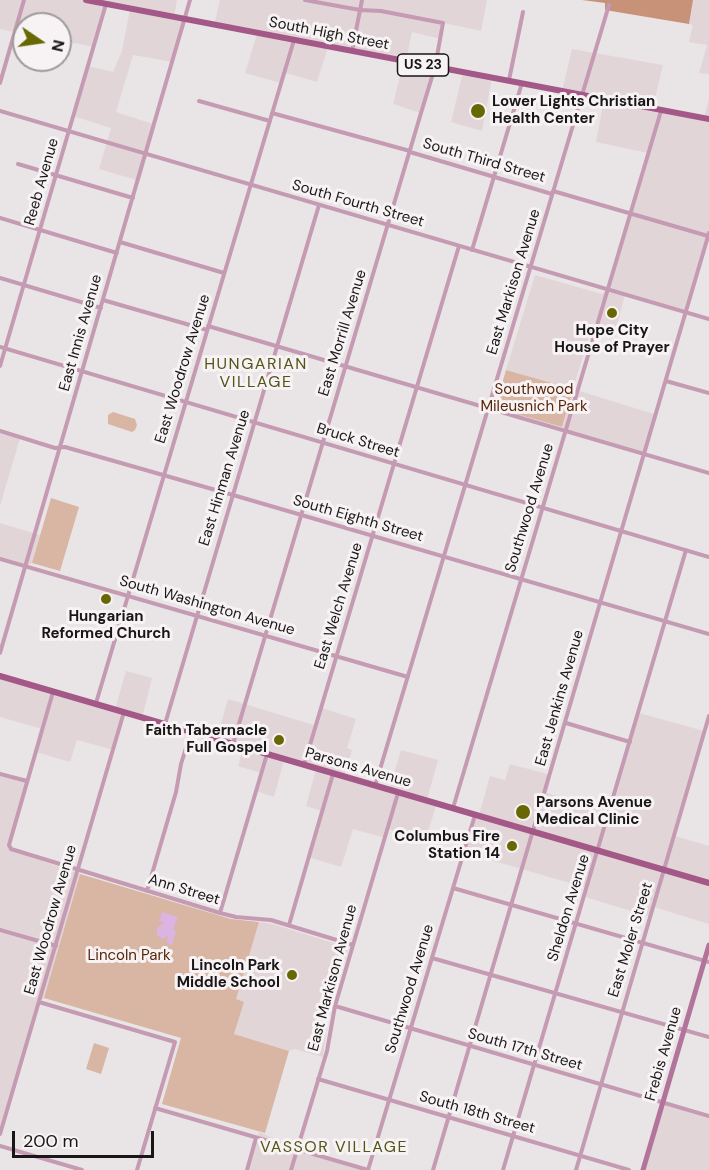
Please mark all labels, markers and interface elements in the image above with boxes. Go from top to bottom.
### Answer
north arrow [12,12,72,72]
street label: South High Street [267,14,391,54]
text: N [47,38,70,54]
road number: US 23 [398,54,448,76]
place label: Lower Lights Christian Health Center [492,93,655,128]
marker: Lower Lights Christian Health Center [469,102,487,120]
street label: South Third Street [421,135,547,187]
street label: Reeb Avenue [21,136,63,228]
street label: South Fourth Street [290,177,426,231]
street label: East Markison Avenue [483,207,545,357]
street label: East Morrill Avenue [315,267,371,399]
street label: East Innis Avenue [56,273,106,393]
street label: East Woodrow Avenue [152,292,214,446]
marker: Hope City House of Prayer [605,306,619,320]
place label: Hope City House of Prayer [554,322,670,357]
district label: HUNGARIAN VILLAGE [204,355,308,393]
park label: Southwood Mileusnich Park [480,381,588,416]
street label: East Hinman Avenue [196,408,254,548]
street label: Bruck Street [314,420,402,462]
street label: Southwood Avenue [502,441,558,575]
street label: South Eighth Street [291,492,425,546]
street label: East Welch Avenue [311,540,367,672]
street label: South Washington Avenue [117,572,297,640]
marker: Hungarian Reformed Church [99,592,113,606]
place label: Hungarian Reformed Church [41,608,171,643]
street label: East Jenkins Avenue [532,628,588,768]
place label: Faith Tabernacle Full Gospel [146,722,267,757]
marker: Faith Tabernacle Full Gospel [272,733,286,747]
street label: Parsons Avenue [303,744,413,792]
place label: Parsons Avenue Medical Clinic [536,794,652,829]
marker: Parsons Avenue Medical Clinic [514,803,532,821]
place label: Columbus Fire Station 14 [394,828,500,863]
marker: Columbus Fire Station 14 [505,839,519,853]
street label: East Woodrow Avenue [21,843,81,997]
street label: Sheldon Avenue [544,852,594,964]
street label: Ann Street [146,871,222,909]
street label: East Moler Street [605,880,657,1000]
street label: East Markison Avenue [305,903,361,1053]
street label: Southwood Avenue [382,922,438,1056]
park label: Lincoln Park [87,947,171,965]
place label: Lincoln Park Middle School [177,957,280,992]
marker: Lincoln Park Middle School [285,968,299,982]
street label: Frebis Avenue [642,1005,686,1103]
street label: South 17th Street [466,1025,584,1075]
street label: South 18th Street [417,1088,537,1138]
scale bar [15,1119,158,1157]
text: 200 m [23,1129,79,1153]
district label: VASSOR VILLAGE [260,1138,408,1158]

